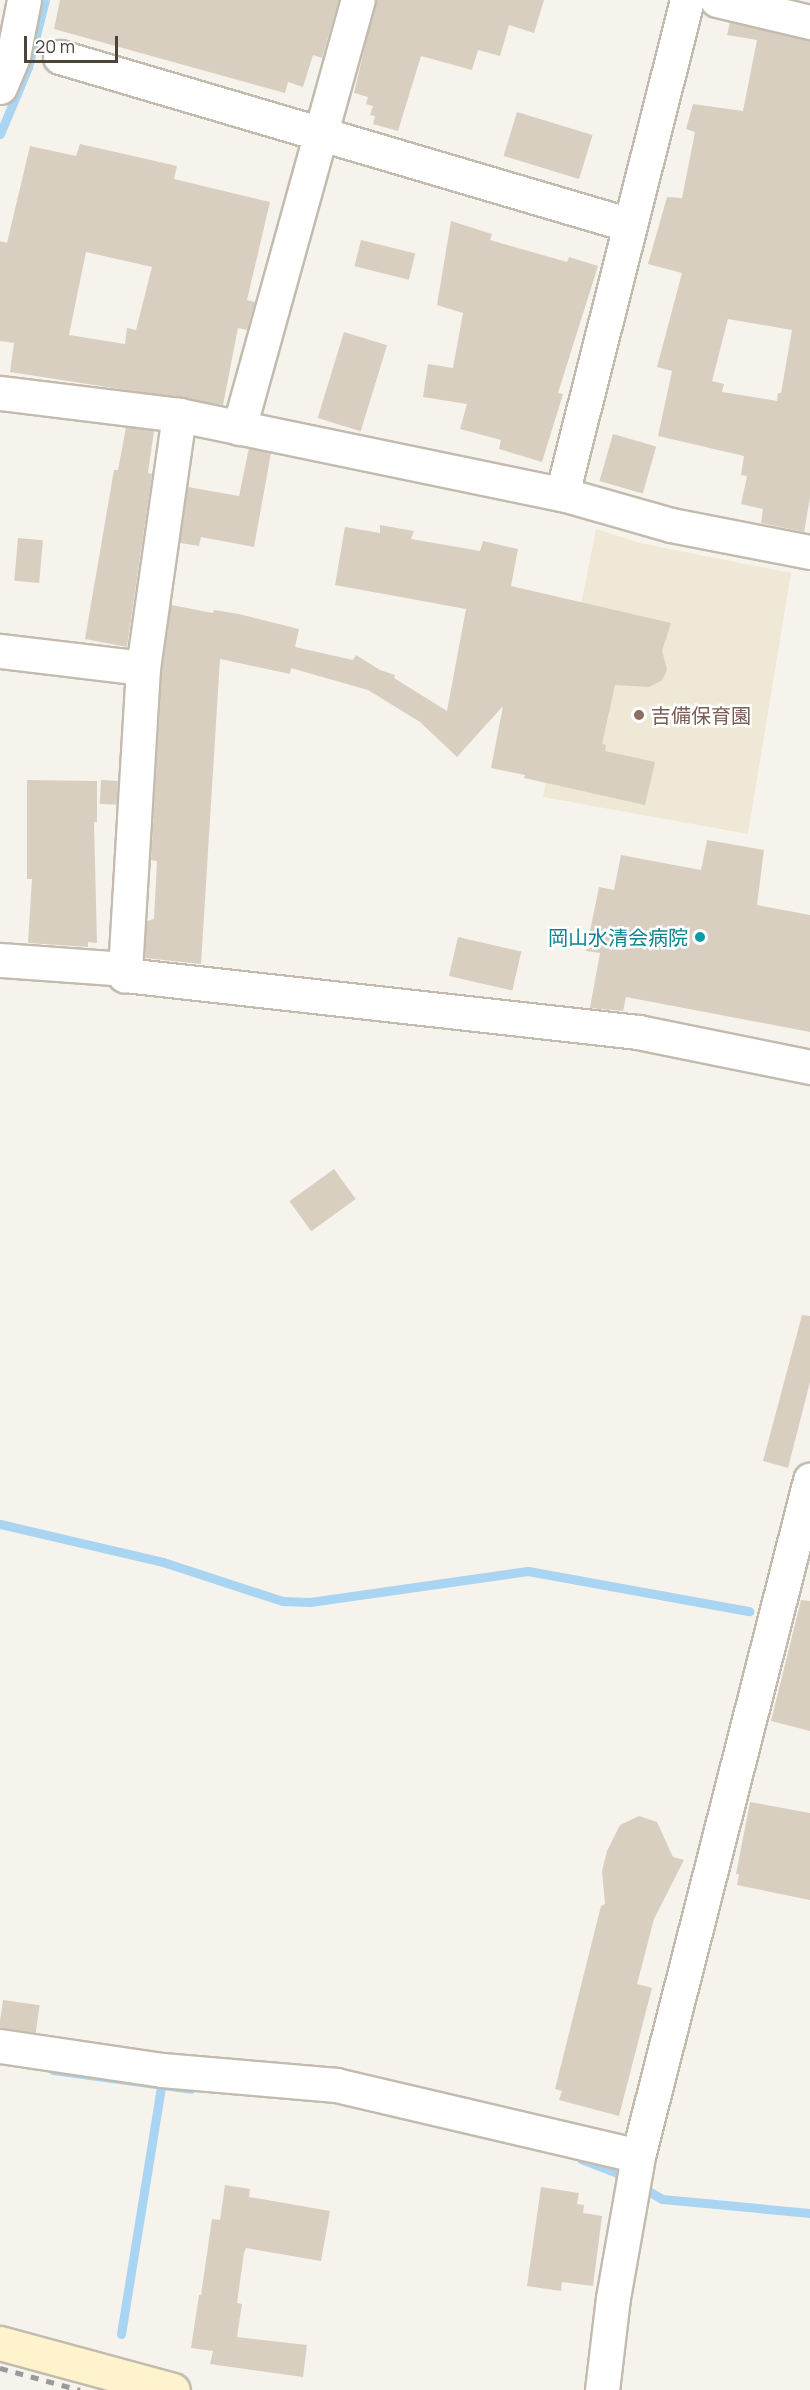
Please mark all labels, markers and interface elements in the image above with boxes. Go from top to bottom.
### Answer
scale bar [27,24,122,62]
text: 20 m [35,34,75,58]
place label: 吉備保育園 [651,703,751,727]
marker: 吉備保育園 [632,708,646,722]
place label: 岡山水清会病院 [548,925,688,949]
marker: 岡山水清会病院 [693,930,707,944]

